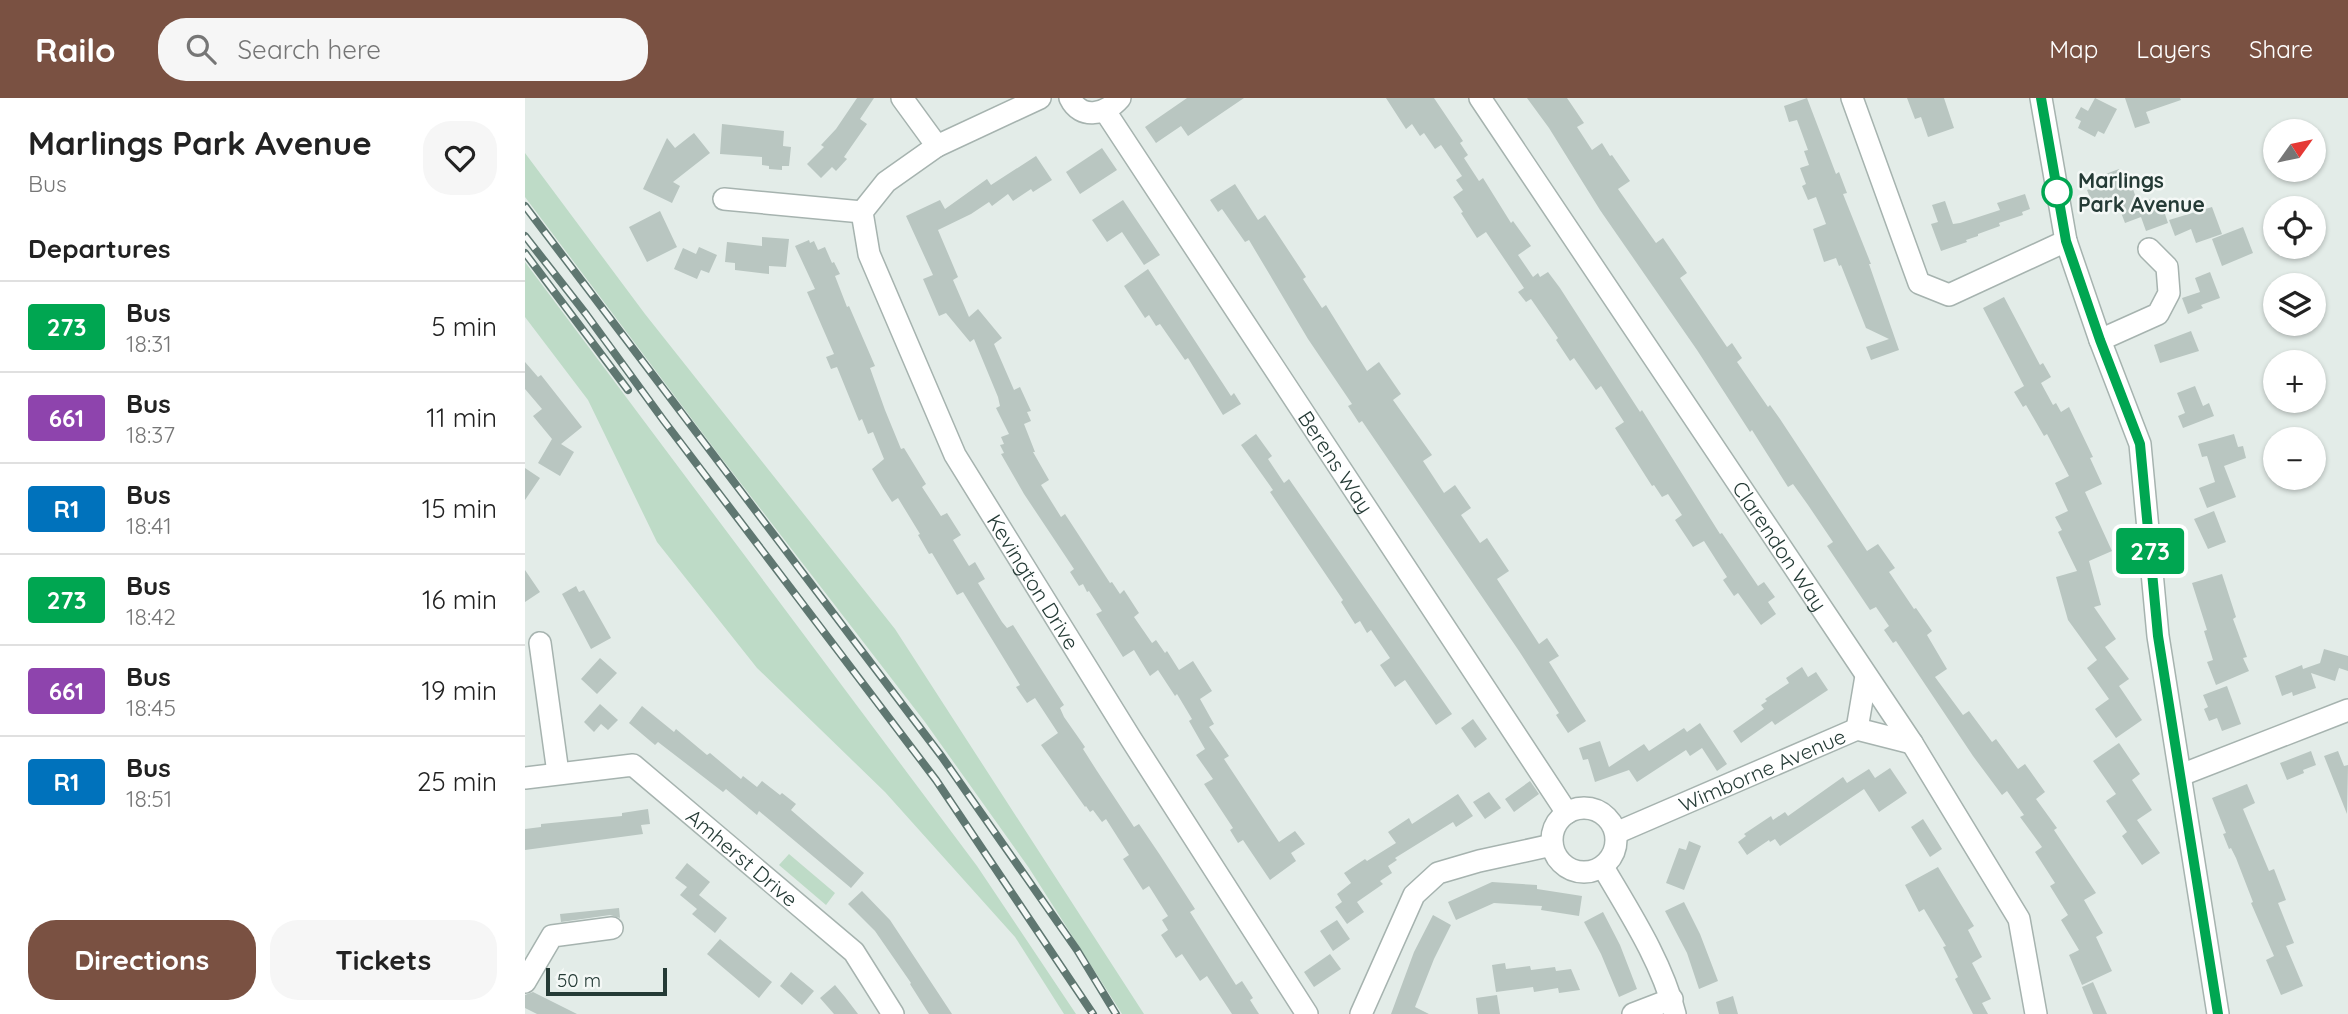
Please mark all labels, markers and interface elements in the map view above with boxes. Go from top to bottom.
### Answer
search box [158,18,648,81]
text: Railo [35,29,116,70]
icon: search [182,30,220,68]
text: Search here [238,33,381,66]
text: Map [2049,34,2098,64]
text: Layers [2136,34,2211,64]
text: Share [2249,34,2313,64]
north arrow [2263,119,2326,182]
map controls [2263,119,2326,490]
button: heart [423,121,497,195]
text: Marlings Park Avenue [28,122,372,163]
place label: Marlings Park Avenue [2078,167,2205,217]
text: Bus [28,169,67,198]
marker: Marlings Park Avenue [2042,177,2072,207]
button: locate [2263,196,2326,259]
text: Departures [28,232,171,265]
button: layers [2263,273,2326,336]
text: Bus [126,296,171,329]
text: 5 min [431,310,497,343]
text: 273 [47,312,86,342]
text: 18:31 [126,329,172,358]
button: + [2263,350,2326,413]
text: Bus [126,387,171,420]
text: 11 min [426,401,497,434]
text: 661 [49,403,84,433]
street label: Berens Way [1293,406,1379,518]
text: 18:37 [126,420,175,449]
button: − [2263,427,2326,490]
street label: Clarendon Way [1727,476,1833,616]
text: Bus [126,478,171,511]
text: 15 min [422,492,497,525]
text: R1 [54,494,79,524]
street label: Kevington Drive [982,509,1085,654]
text: 18:41 [126,511,172,540]
line badge: 273 [2110,528,2190,574]
text: 273 [2130,536,2170,566]
text: Bus [126,569,171,602]
text: 16 min [422,583,497,616]
text: 273 [47,585,86,615]
text: 18:42 [126,602,176,631]
text: Bus [126,660,171,693]
text: 19 min [421,674,497,707]
text: 661 [49,676,84,706]
text: 18:45 [126,693,176,722]
street label: Wimborne Avenue [1675,723,1849,817]
text: Bus [126,751,171,784]
text: 25 min [417,765,497,798]
text: R1 [54,767,79,797]
text: 18:51 [126,784,172,813]
street label: Amherst Drive [681,803,803,912]
button: Directions [28,920,256,1000]
button: Tickets [270,920,497,1000]
scale bar [546,965,667,997]
text: 50 m [557,968,601,992]

